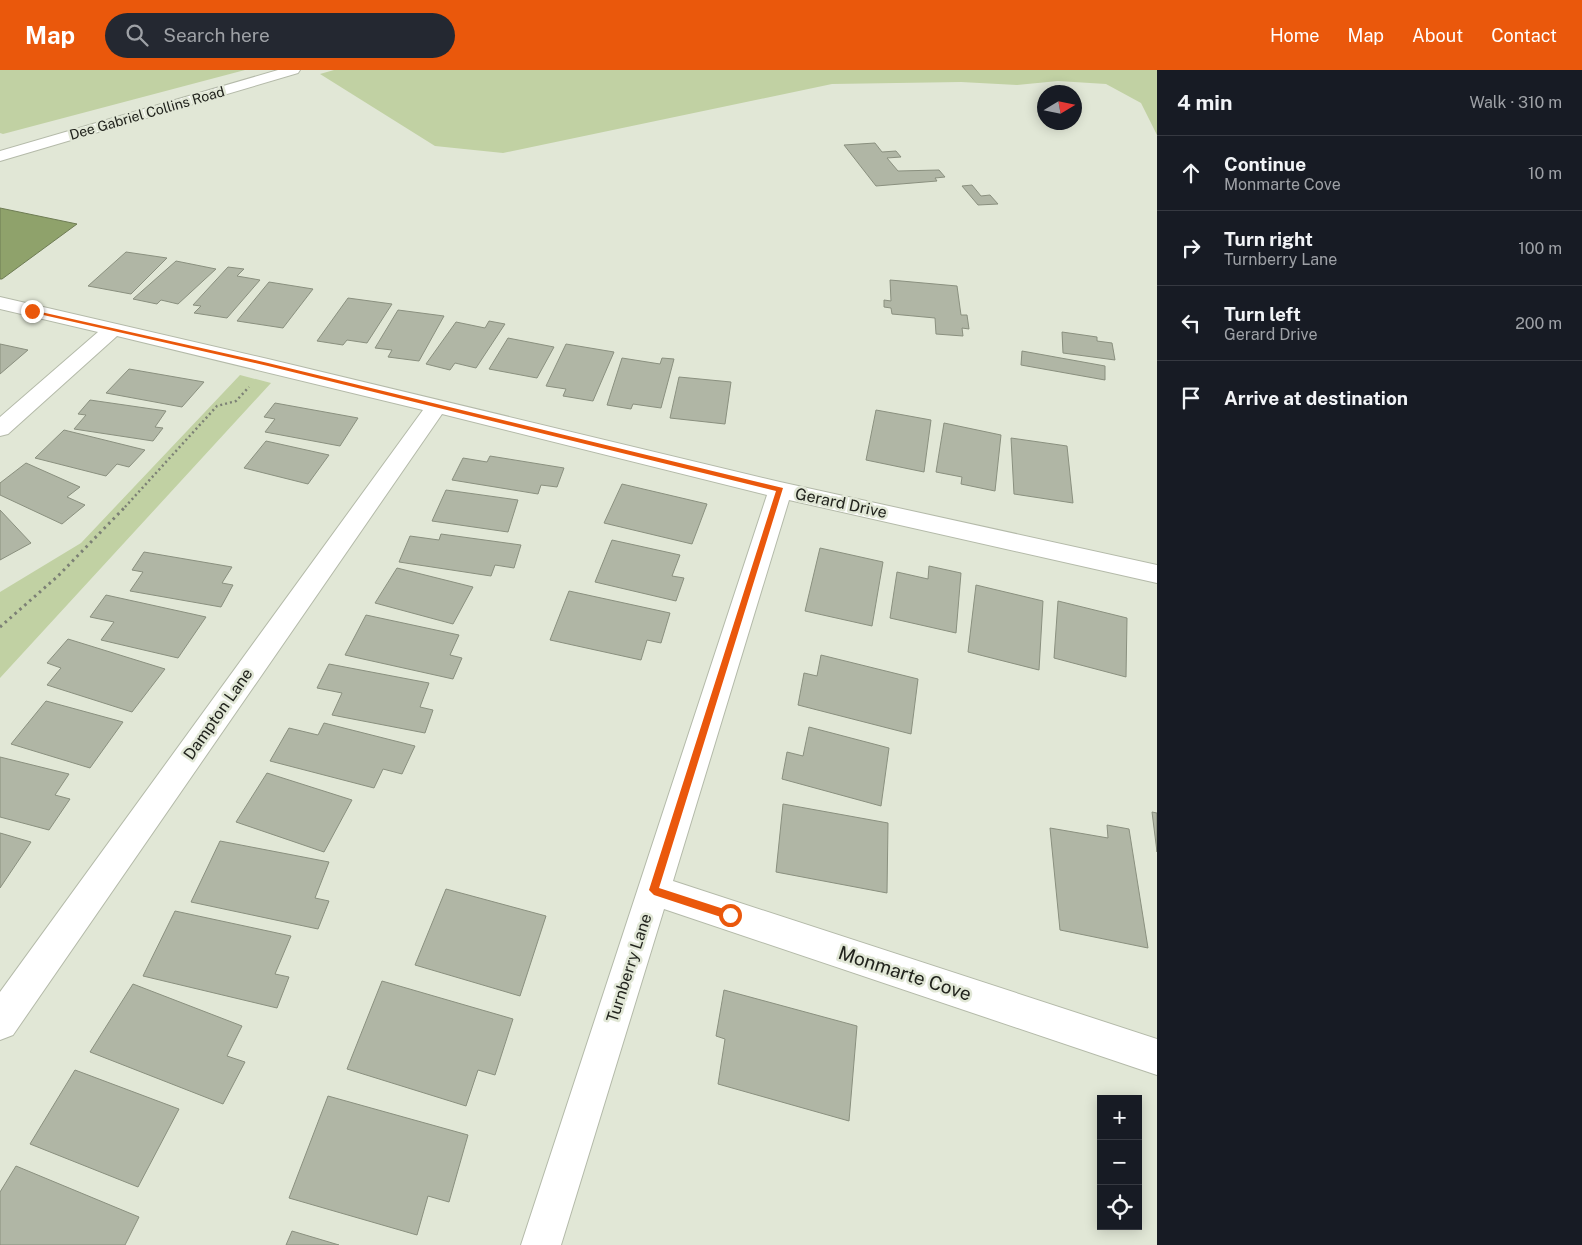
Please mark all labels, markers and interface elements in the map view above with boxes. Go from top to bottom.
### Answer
search box [105,13,455,58]
text: Map [25,21,75,49]
icon: search [123,21,151,49]
text: Search here [163,24,270,46]
text: Home [1270,25,1320,46]
text: Map [1348,25,1384,46]
text: About [1412,25,1463,46]
text: Contact [1491,25,1557,46]
street label: Dee Gabriel Collins Road [68,83,226,143]
north arrow [1037,85,1082,130]
text: 4 min [1177,90,1232,115]
text: Walk · 310 m [1469,93,1562,112]
text: Continue [1224,153,1306,175]
icon: ahead [1177,159,1205,187]
text: 10 m [1528,164,1562,183]
text: Monmarte Cove [1224,175,1341,194]
text: Turn right [1224,228,1313,250]
icon: right [1177,234,1205,262]
text: 100 m [1518,239,1562,258]
text: Turnberry Lane [1224,250,1337,269]
route end [21,300,44,323]
text: Turn left [1224,303,1301,325]
icon: left [1177,309,1205,337]
text: 200 m [1515,314,1562,333]
text: Gerard Drive [1224,325,1317,344]
icon: arrive [1177,384,1205,412]
text: Arrive at destination [1224,387,1408,409]
street label: Gerard Drive [793,484,889,522]
street label: Dampton Lane [179,665,257,763]
route start [719,904,742,927]
street label: Turnberry Lane [602,911,656,1025]
street label: Monmarte Cove [836,941,974,1005]
map controls [1097,1095,1142,1230]
button: + [1097,1095,1142,1140]
button: − [1097,1140,1142,1185]
button: locate [1097,1185,1142,1230]

